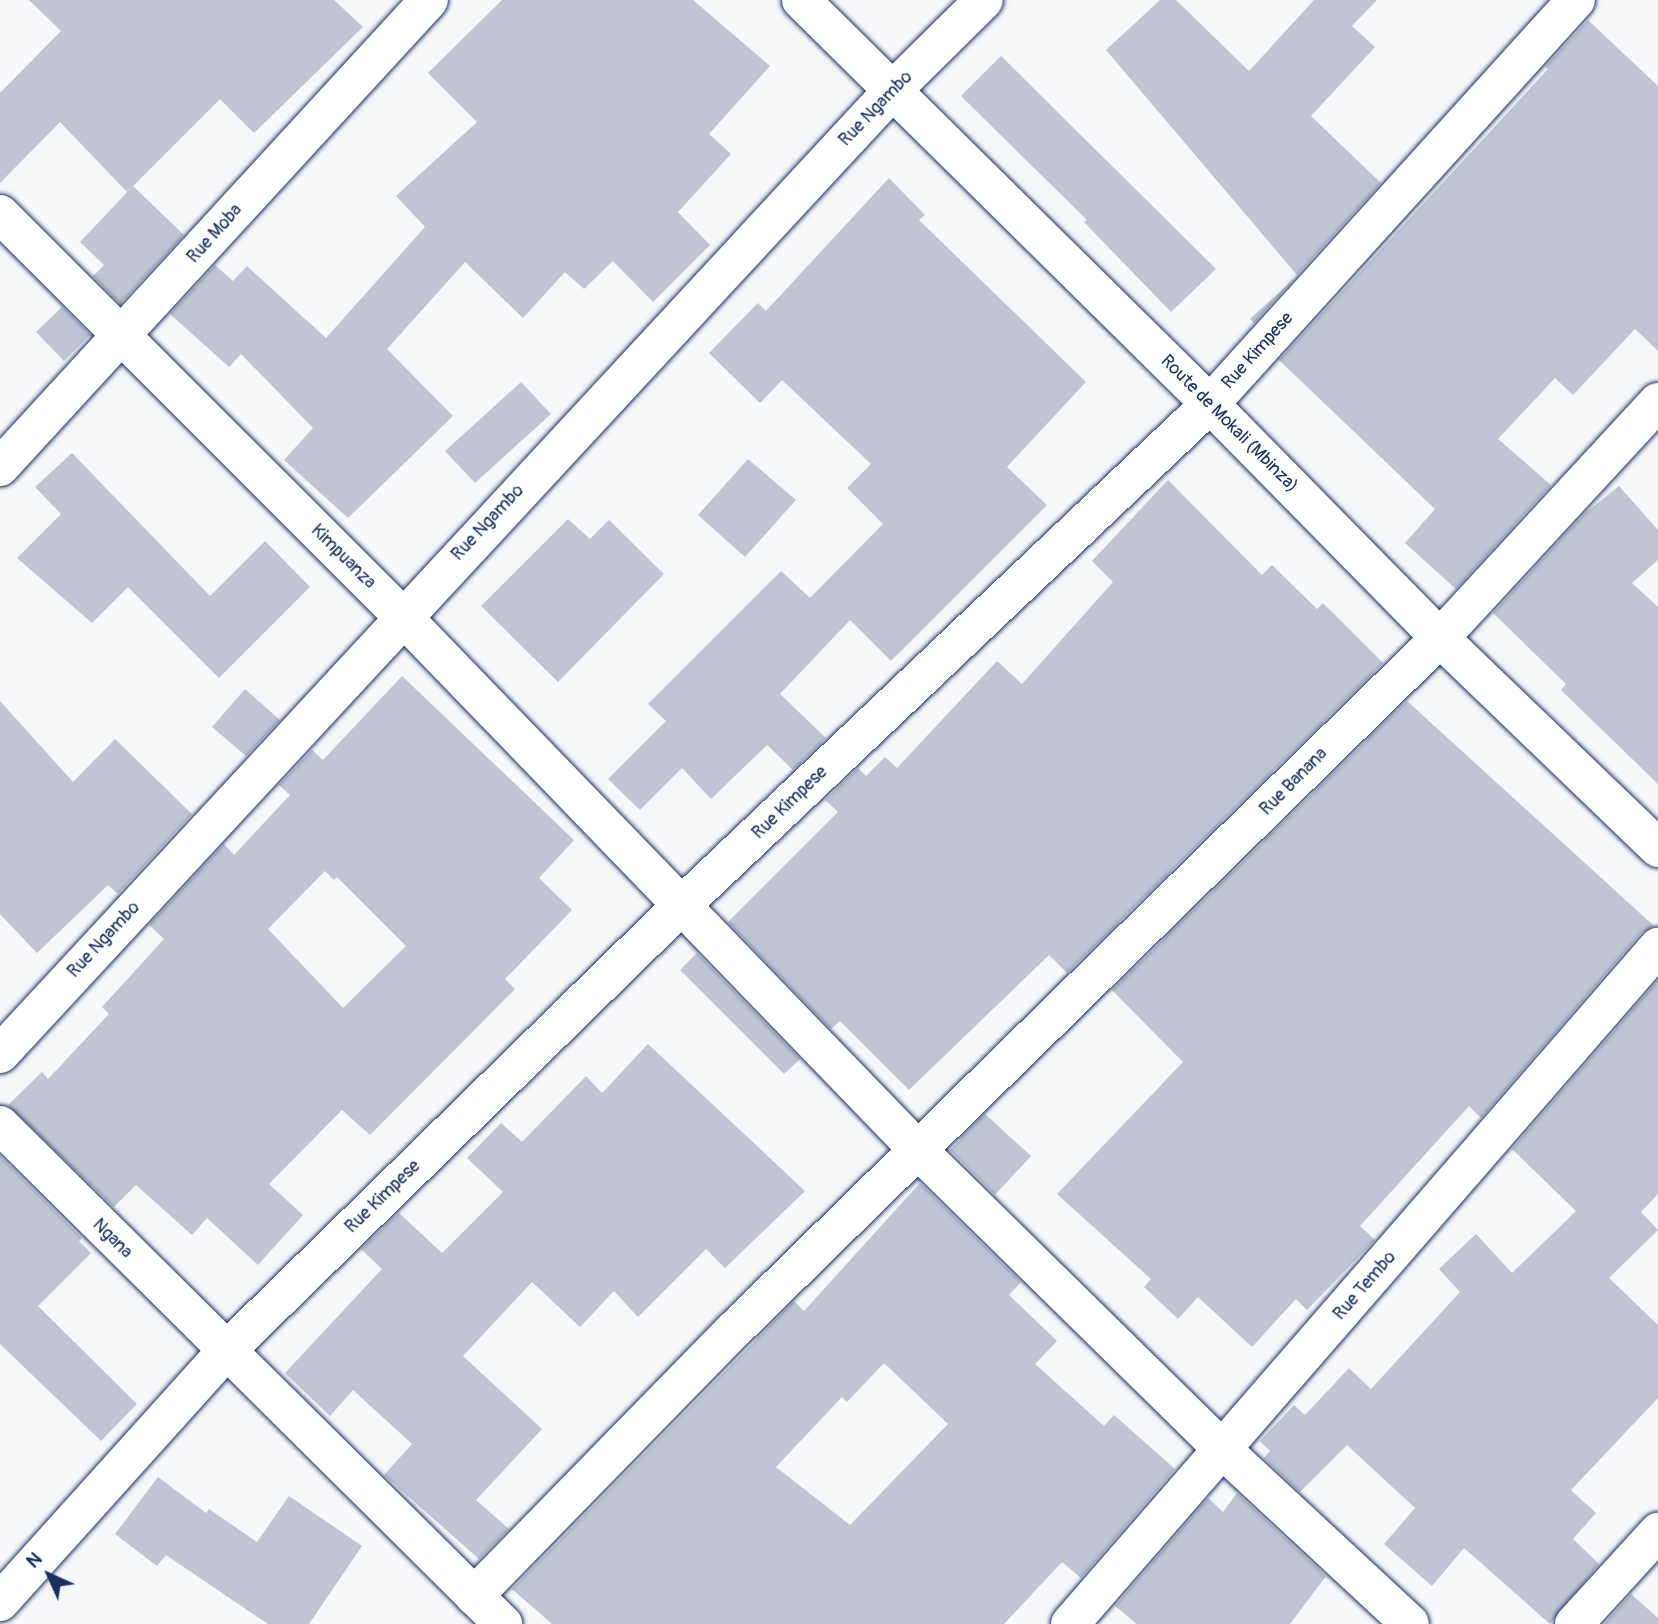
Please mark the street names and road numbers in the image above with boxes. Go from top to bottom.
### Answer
street label: Rue Ngambo [835,67,917,151]
street label: Rue Moba [183,200,247,268]
street label: Rue Kimpese [1218,308,1298,394]
street label: Route de Mokali (Mbinza) [1156,351,1302,497]
street label: Rue Ngambo [447,480,529,566]
street label: Kimpuanza [306,520,380,594]
street label: Rue Banana [1256,744,1332,820]
street label: Rue Kimpese [748,762,832,844]
street label: Rue Ngambo [63,897,145,983]
street label: Rue Kimpese [341,1156,425,1238]
street label: Ngana [88,1215,136,1263]
street label: Rue Tembo [1329,1247,1401,1325]

